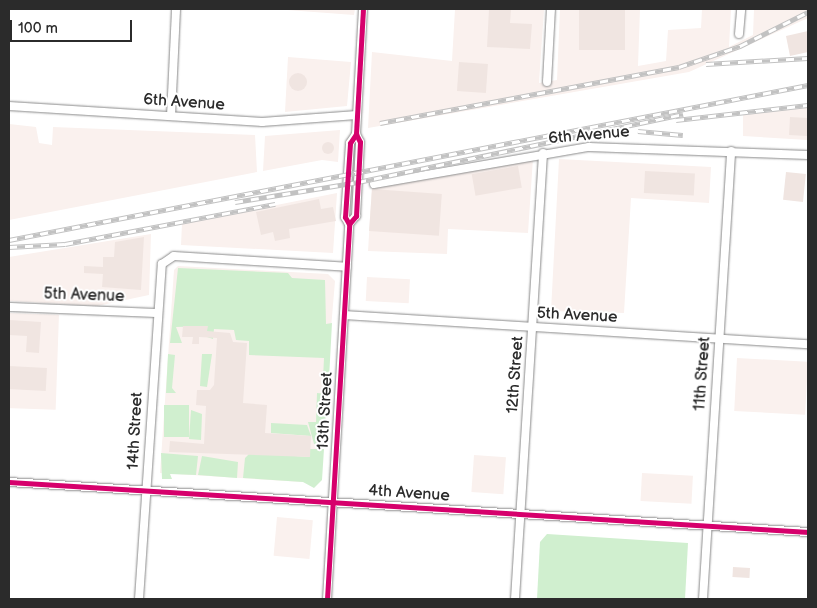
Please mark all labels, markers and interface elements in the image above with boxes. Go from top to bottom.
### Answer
scale bar [12,10,135,42]
text: 100 m [18,19,58,38]
street label: 6th Avenue [143,91,225,115]
street label: 6th Avenue [548,123,630,149]
street label: 5th Avenue [43,285,125,307]
street label: 5th Avenue [536,304,618,328]
street label: 12th Street [504,336,528,414]
street label: 11th Street [691,336,715,412]
street label: 13th Street [314,372,338,450]
street label: 14th Street [124,392,148,470]
street label: 4th Avenue [368,482,450,506]

